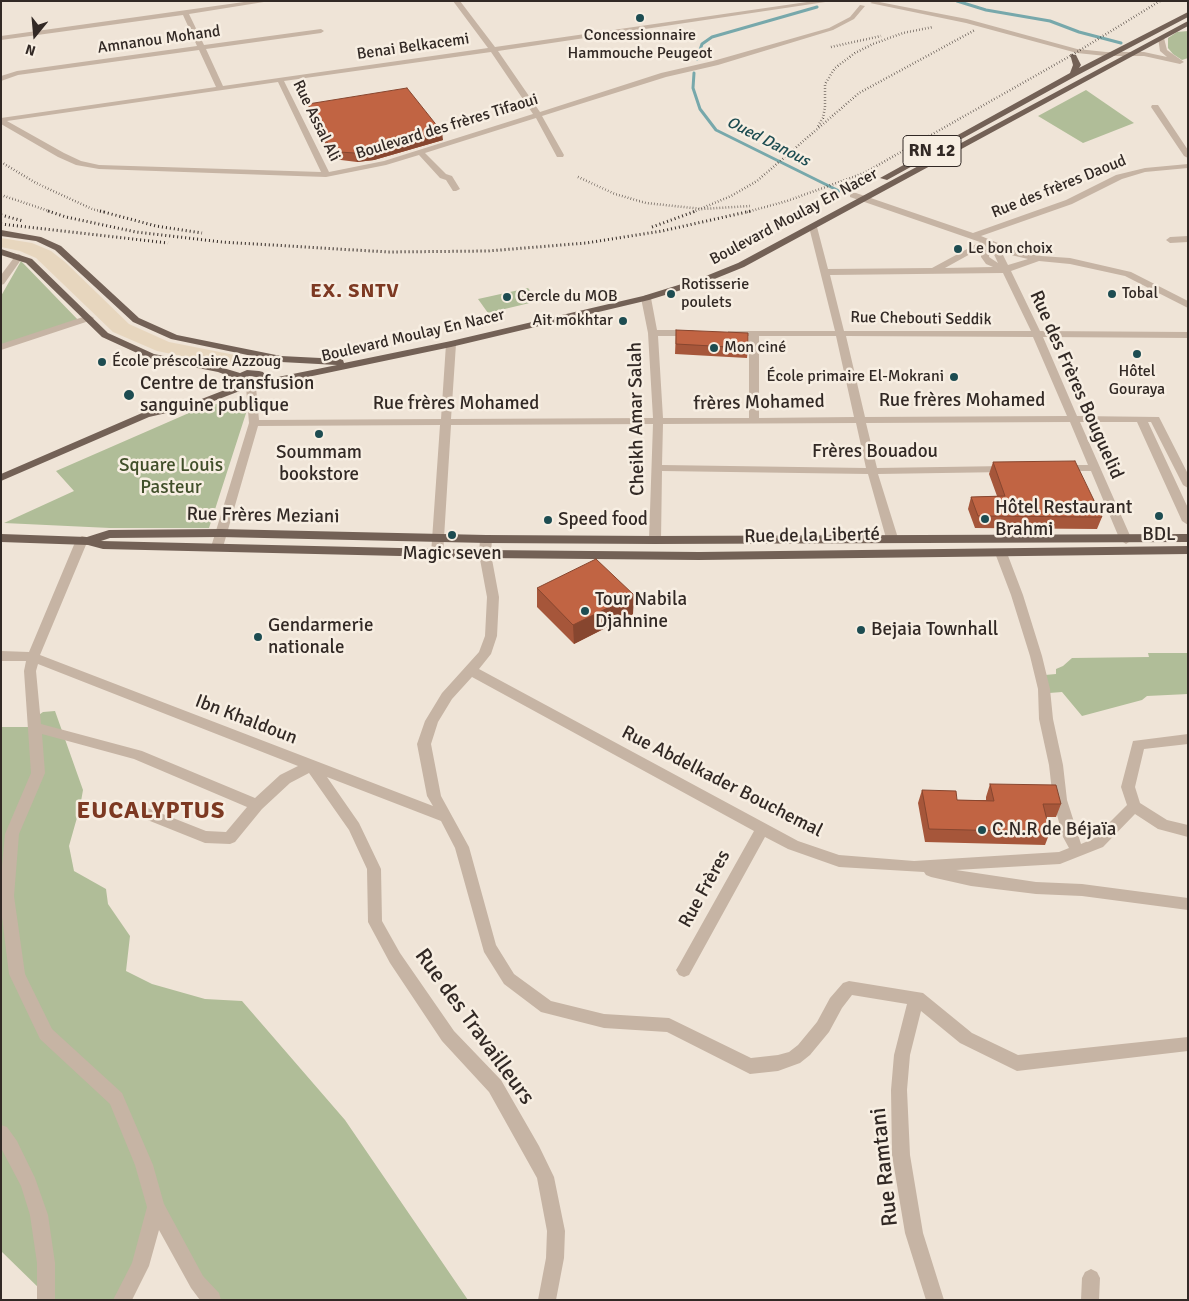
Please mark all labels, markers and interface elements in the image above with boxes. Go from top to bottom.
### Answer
north arrow [10,10,60,60]
marker: Concessionnaire Hammouche Peugeot [634,12,646,24]
street label: Amnanou Mohand [96,22,222,58]
place label: Concessionnaire Hammouche Peugeot [568,26,712,64]
street label: Benai Belkacemi [356,30,470,64]
text: N [23,40,38,59]
street label: Rue Assal Ali [288,77,344,165]
street label: Boulevard des frères Tifaoui [354,90,540,164]
water label: Oued Danous [723,113,813,171]
road number: RN 12 [903,136,961,166]
street label: Rue des frères Daoud [989,151,1129,223]
street label: Boulevard Moulay En Nacer [707,165,881,269]
place label: Le bon choix [968,239,1053,259]
marker: Le bon choix [952,243,964,255]
place label: Rotisserie poulets [681,275,749,313]
district label: EX. SNTV [309,280,401,304]
place label: Tobal [1122,284,1158,304]
place label: Cercle du MOB [517,287,618,307]
street label: Rue des Frères Bouguelid [1024,287,1128,483]
marker: Rotisserie poulets [665,288,677,300]
marker: Tobal [1106,288,1118,300]
marker: Cercle du MOB [501,291,513,303]
street label: Boulevard Moulay En Nacer [320,306,506,366]
street label: Rue Chebouti Seddik [850,308,992,330]
place label: Ait mokhtar [532,311,613,331]
marker: Ait mokhtar [617,315,629,327]
place label: Mon ciné [724,338,786,358]
street label: Cheikh Amar Salah [624,342,650,496]
marker: Mon ciné [708,342,720,354]
marker: Hôtel Gouraya [1131,348,1143,360]
place label: École préscolaire Azzoug [112,352,281,372]
marker: École préscolaire Azzoug [96,356,108,368]
place label: Hôtel Gouraya [1109,362,1165,400]
place label: École primaire El-Mokrani [767,367,944,387]
marker: École primaire El-Mokrani [948,371,960,383]
place label: Centre de transfusion sanguine publique [140,373,314,417]
marker: Centre de transfusion sanguine publique [122,388,136,402]
street label: frères Mohamed [693,390,825,416]
street label: Rue frères Mohamed [879,390,1045,412]
street label: Rue frères Mohamed [373,393,539,415]
marker: Soummam bookstore [313,428,325,440]
street label: Frères Bouadou [812,441,938,463]
place label: Soummam bookstore [276,442,362,486]
park label: Square Louis Pasteur [119,455,223,499]
place label: Hôtel Restaurant Brahmi [995,497,1132,541]
street label: Rue Frères Meziani [186,503,340,529]
place label: Speed food [558,509,648,531]
marker: BDL [1153,510,1165,522]
marker: Hôtel Restaurant Brahmi [979,513,991,525]
marker: Speed food [542,514,554,526]
street label: Rue de la Liberté [744,523,880,549]
place label: BDL [1142,524,1176,546]
marker: Magic seven [446,529,458,541]
place label: Magic seven [402,543,502,565]
place label: Tour Nabila Djahnine [595,589,687,633]
marker: Tour Nabila Djahnine [579,605,591,617]
place label: Gendarmerie nationale [268,615,373,659]
place label: Bejaia Townhall [871,619,998,641]
marker: Bejaia Townhall [855,624,867,636]
marker: Gendarmerie nationale [252,631,264,643]
street label: Ibn Khaldoun [192,690,300,750]
street label: Rue Abdelkader Bouchemal [618,721,826,843]
district label: EUCALYPTUS [75,798,227,826]
place label: C.N.R de Béjaïa [992,819,1116,841]
marker: C.N.R de Béjaïa [976,824,988,836]
street label: Rue Frères [674,846,736,932]
street label: Rue des Travailleurs [408,944,540,1110]
street label: Rue Ramtani [866,1106,904,1228]

